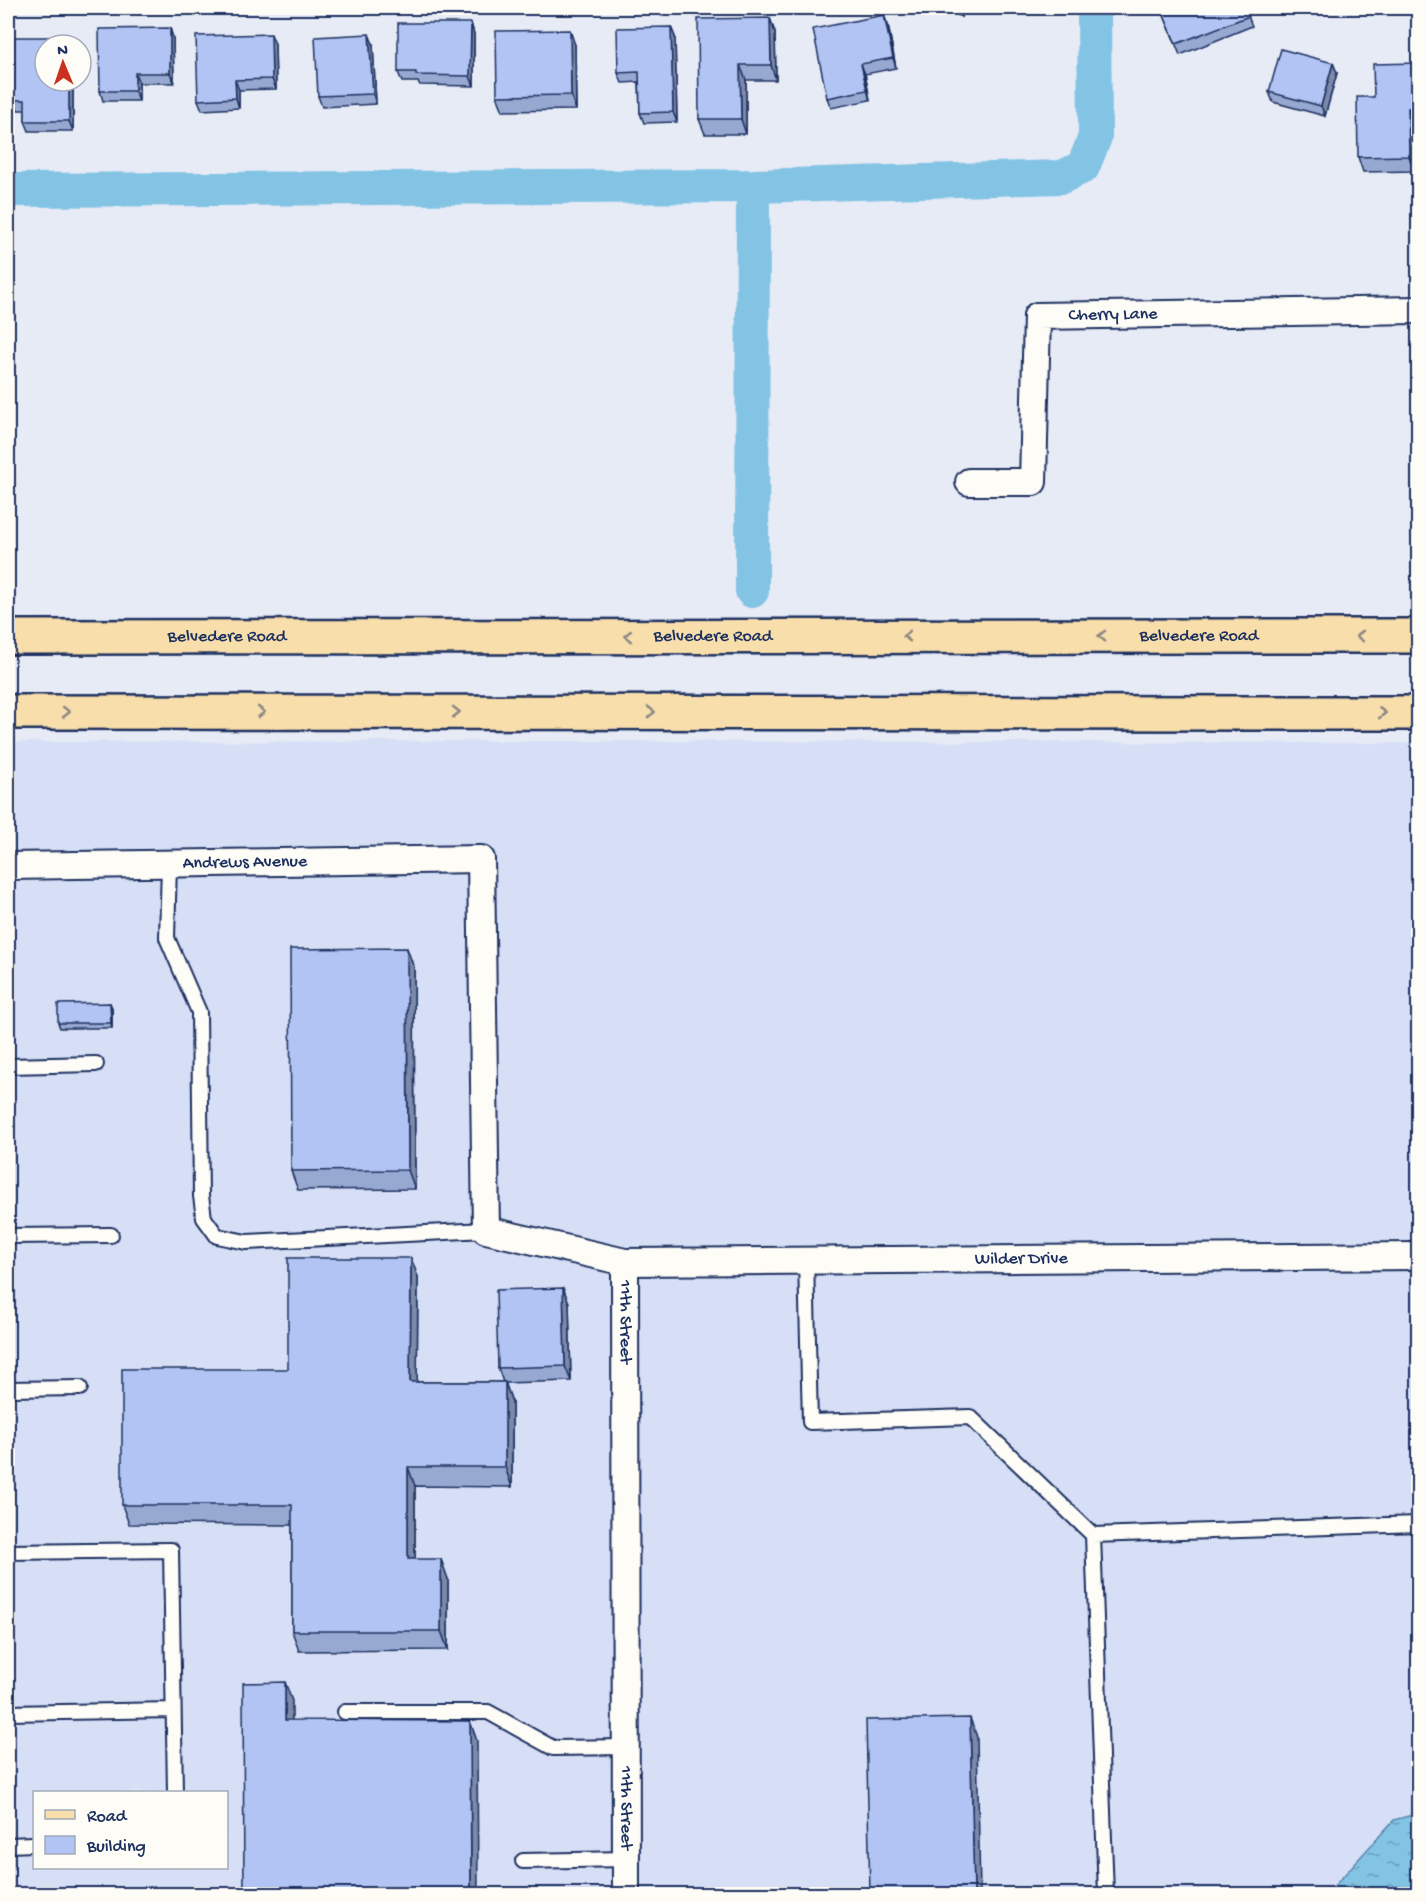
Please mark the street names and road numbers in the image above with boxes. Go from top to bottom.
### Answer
street label: Cherry Lane [1068,304,1158,326]
street label: Belvedere Road [167,626,288,647]
street label: Belvedere Road [653,626,774,647]
street label: Belvedere Road [1139,626,1260,647]
street label: Andrews Avenue [183,851,308,874]
street label: Wilder Drive [975,1248,1069,1270]
street label: 11th Street [615,1279,636,1366]
street label: 11th Street [615,1765,636,1852]

